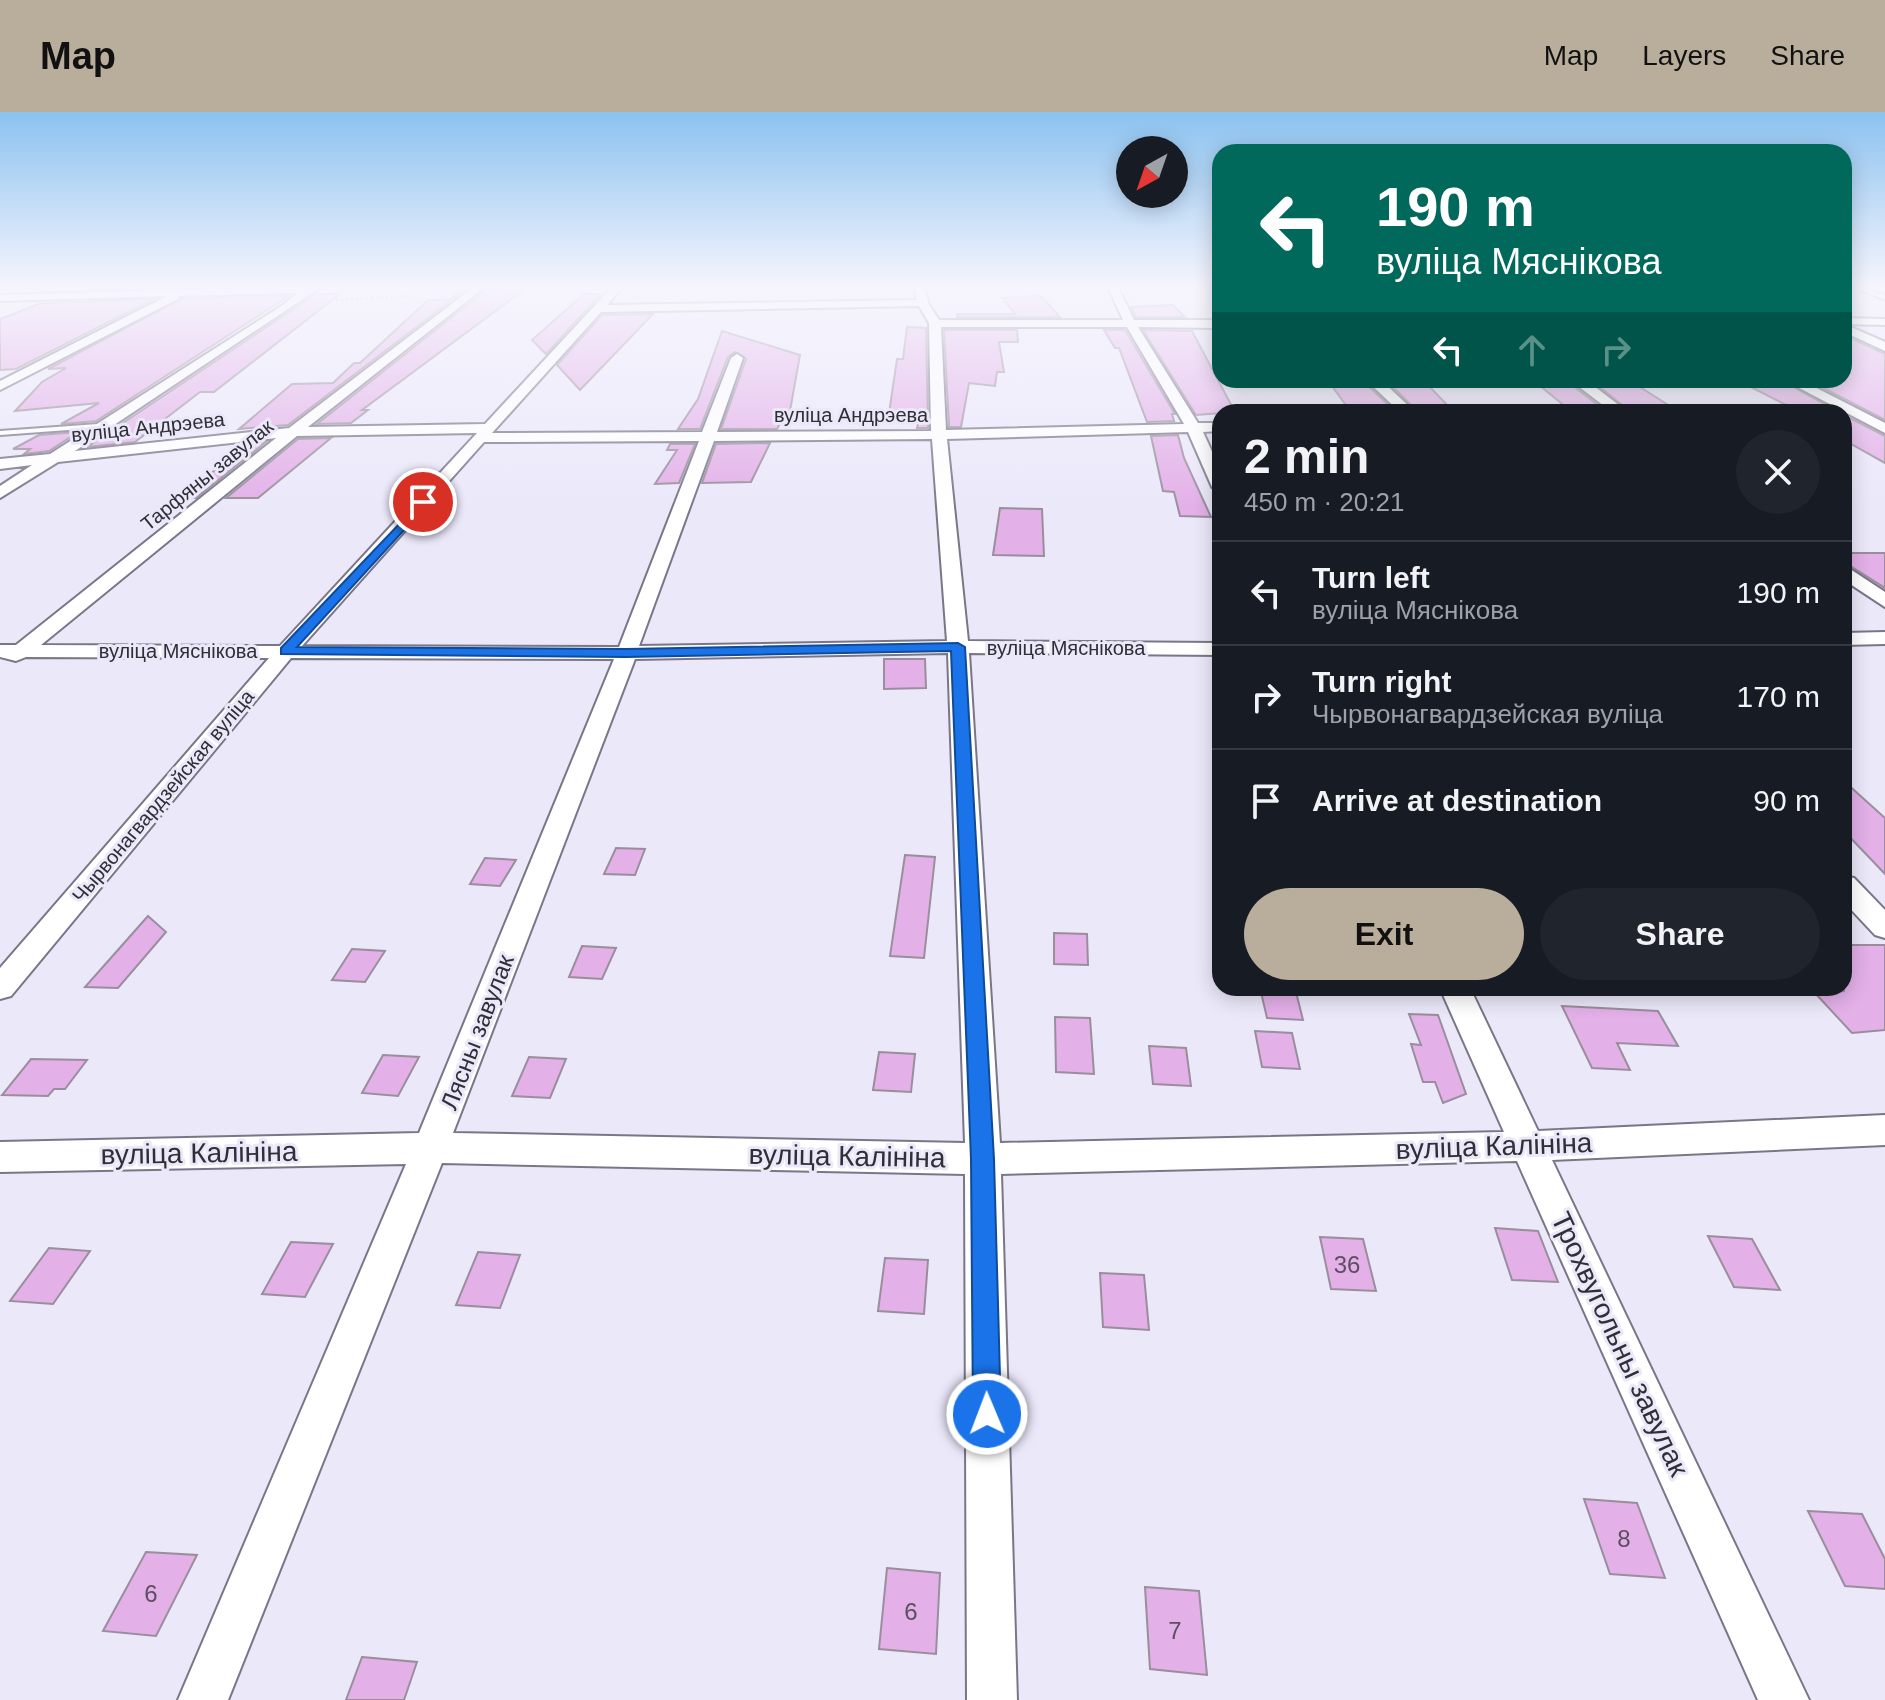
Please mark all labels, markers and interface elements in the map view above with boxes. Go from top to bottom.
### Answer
text: Map [40,35,116,77]
text: Map [1544,40,1598,71]
text: Layers [1642,40,1726,71]
text: Share [1770,40,1845,71]
north arrow [1116,136,1188,208]
map controls [1116,136,1188,208]
text: 190 m [1376,175,1535,238]
icon: left [1244,176,1348,280]
text: вуліца Мяснікова [1376,241,1661,282]
icon: left [1426,328,1470,372]
icon: ahead [1510,328,1554,372]
icon: right [1594,328,1638,372]
street label: вуліца Андрэева [774,404,929,426]
street label: вуліца Андрэева [70,408,227,446]
street label: Тарфяны завулак [137,415,278,535]
text: 2 min [1244,430,1369,483]
button: close [1736,430,1820,514]
pin [389,468,457,536]
icon: arrive [401,480,445,524]
text: 450 m · 20:21 [1244,487,1404,517]
text: Turn left [1312,561,1430,594]
icon: left [1244,571,1288,615]
text: 190 m [1737,576,1820,609]
text: вуліца Мяснікова [1312,595,1518,625]
street label: вуліца Мяснікова [987,637,1146,659]
street label: вуліца Мяснікова [99,640,258,662]
text: Turn right [1312,665,1451,698]
icon: right [1244,675,1288,719]
text: 170 m [1737,680,1820,713]
street label: Чырвонагвардзейская вуліца [68,685,259,907]
text: Чырвонагвардзейская вуліца [1312,699,1663,729]
icon: arrive [1244,779,1288,823]
text: Arrive at destination [1312,784,1602,817]
text: 90 m [1753,784,1820,817]
button: Exit [1244,888,1524,980]
button: Share [1540,888,1820,980]
street label: Лясны завулак [435,950,519,1113]
street label: вуліца Калініна [1395,1127,1593,1165]
street label: вуліца Калініна [100,1136,298,1170]
street label: вуліца Калініна [748,1139,946,1173]
street label: Трохвугольны завулак [1545,1207,1695,1482]
house number: 36 [1334,1251,1360,1278]
position arrow [945,1372,1029,1456]
house number: 8 [1617,1525,1631,1552]
house number: 6 [144,1580,158,1607]
house number: 6 [904,1598,918,1625]
house number: 7 [1168,1617,1182,1644]

